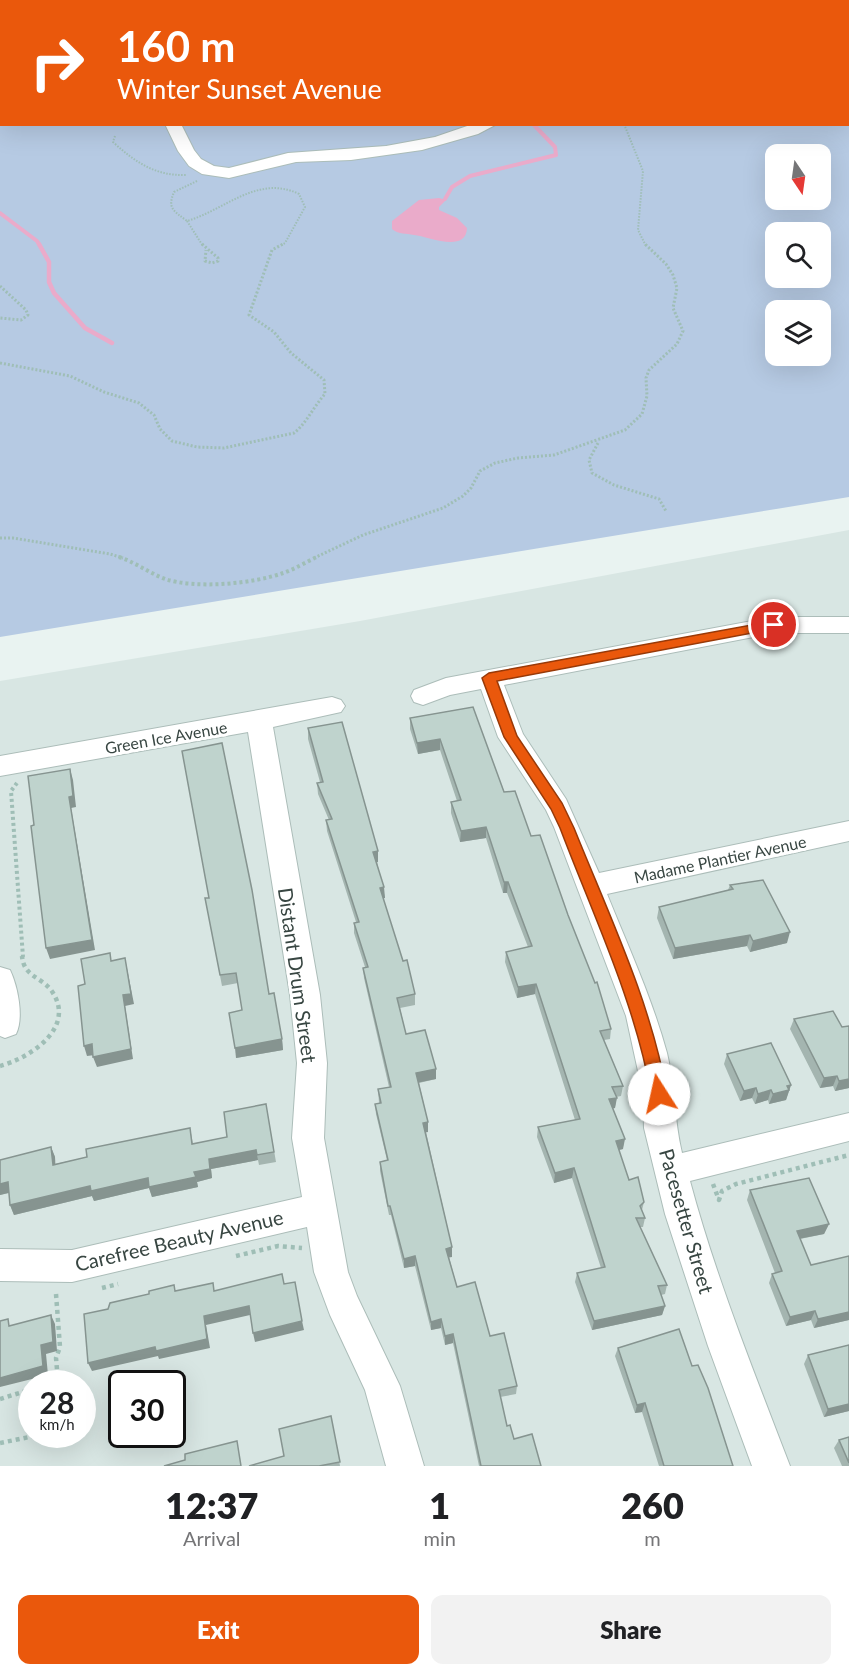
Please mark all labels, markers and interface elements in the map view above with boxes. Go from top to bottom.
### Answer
text: 160 m [117,21,235,71]
icon: right [18,24,96,102]
text: Winter Sunset Avenue [117,72,382,105]
north arrow [765,144,831,210]
map controls [765,144,831,366]
button: search [765,222,831,288]
button: layers [765,300,831,366]
pin [748,599,799,650]
icon: arrive [757,608,790,641]
street label: Green Ice Avenue [103,717,229,757]
street label: Madame Plantier Avenue [632,831,808,887]
street label: Distant Drum Street [274,886,322,1064]
position arrow [627,1062,691,1126]
street label: Pacesetter Street [655,1146,719,1296]
street label: Carefree Beauty Avenue [73,1204,285,1276]
speed limit sign: 30 [108,1370,186,1448]
text: 28 [40,1384,74,1420]
text: km/h [39,1415,75,1433]
text: 12:37 [165,1483,258,1527]
text: 1 [429,1483,450,1527]
text: 260 [621,1483,684,1527]
text: Arrival [183,1526,241,1550]
text: min [424,1526,456,1550]
text: m [644,1526,661,1550]
button: Exit [18,1595,419,1664]
button: Share [431,1595,831,1664]

